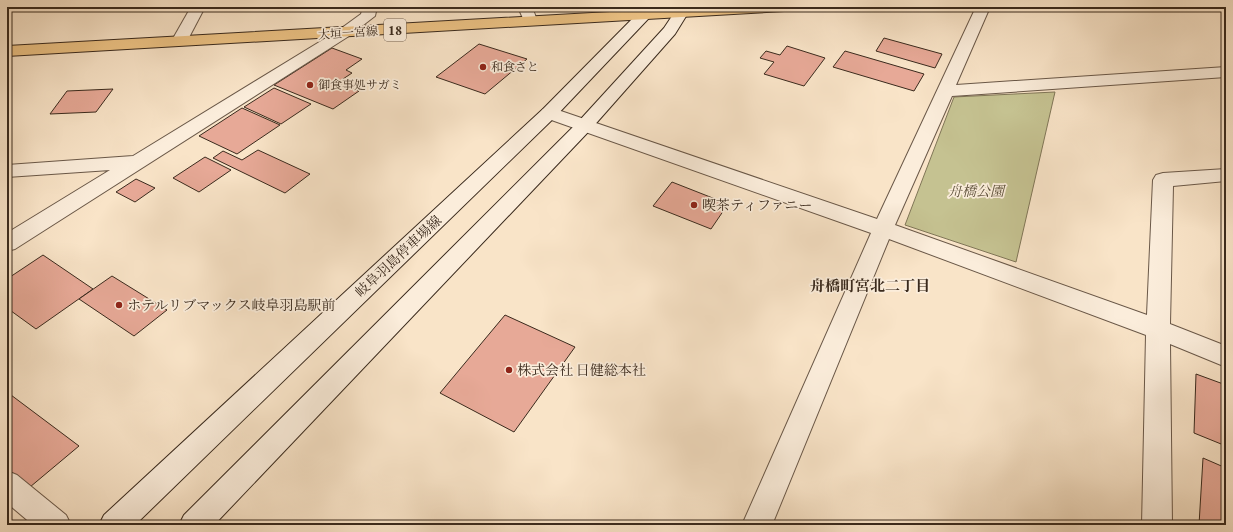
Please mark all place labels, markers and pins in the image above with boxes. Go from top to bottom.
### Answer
place label: 和食さと [491,59,539,75]
marker: 和食さと [478,62,488,72]
place label: 御食事処サガミ [318,77,402,93]
marker: 御食事処サガミ [305,80,315,90]
place label: 喫茶ティファニー [702,196,813,214]
marker: 喫茶ティファニー [689,200,699,210]
place label: ホテルリブマックス岐阜羽島駅前 [127,296,336,314]
marker: ホテルリブマックス岐阜羽島駅前 [114,300,124,310]
place label: 株式会社 日健総本社 [517,361,646,379]
marker: 株式会社 日健総本社 [504,365,514,375]

